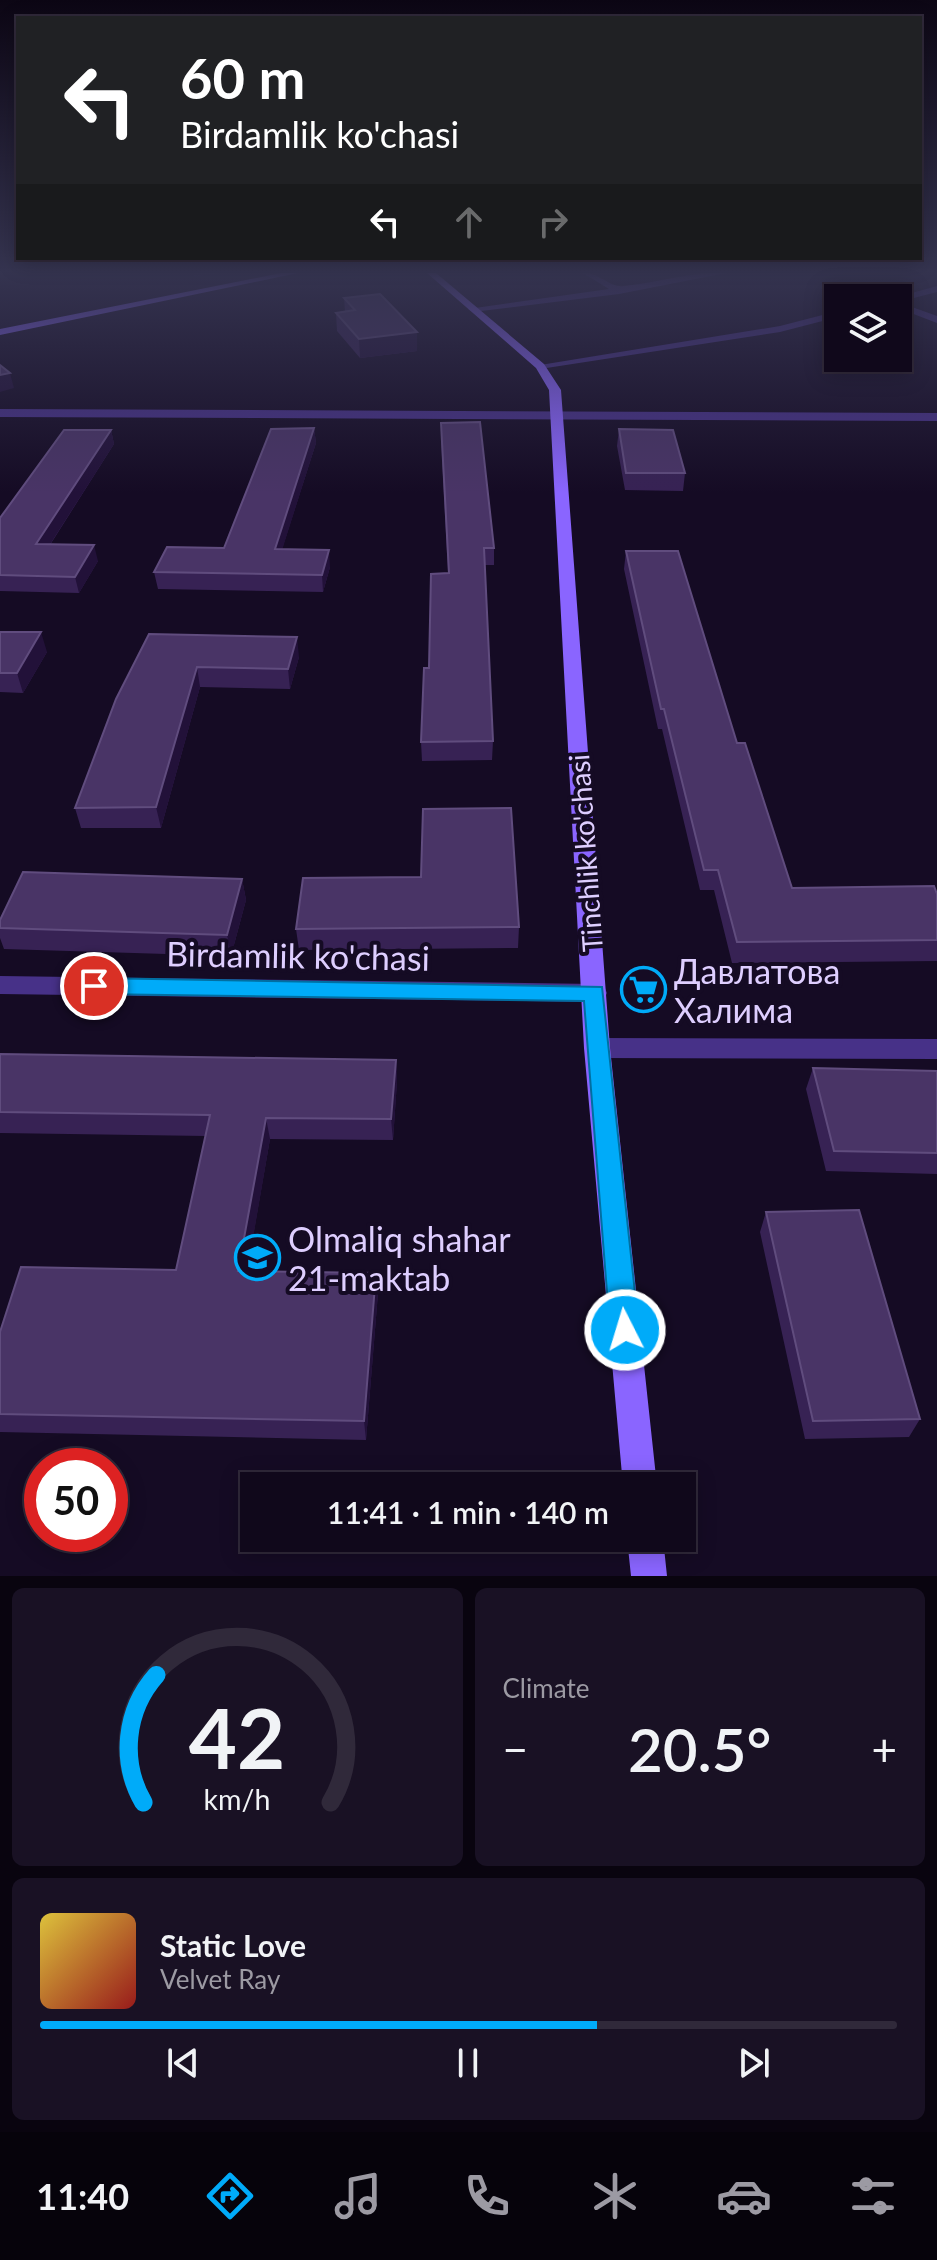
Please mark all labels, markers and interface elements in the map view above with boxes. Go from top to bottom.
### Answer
text: 60 m [180,44,305,111]
icon: left [48,48,152,152]
text: Birdamlik ko'chasi [180,112,459,156]
icon: left [363,200,407,244]
icon: ahead [447,200,491,244]
icon: right [531,200,575,244]
map controls [824,284,912,372]
button: layers [824,284,912,372]
street label: Tinchlik ko'chasi [561,753,609,953]
street label: Birdamlik ko'chasi [166,932,430,978]
place label: Давлатова Халима [674,950,840,1030]
pin [60,952,128,1020]
icon: arrive [72,964,116,1008]
supermarket icon: Давлатова Халима [619,966,667,1014]
place label: Olmaliq shahar 21-maktab [288,1218,511,1298]
school or university icon: Olmaliq shahar 21-maktab [233,1234,281,1282]
position arrow [583,1288,667,1372]
speed limit sign: 50 [24,1448,128,1552]
text: 11:41 · 1 min · 140 m [327,1494,609,1530]
text: Climate [503,1672,589,1704]
text: 42 [189,1687,286,1787]
text: 20.5° [628,1713,772,1785]
text: − [503,1723,528,1775]
text: + [871,1723,897,1775]
text: km/h [204,1782,271,1816]
text: Static Love [160,1927,306,1963]
text: Velvet Ray [160,1963,280,1995]
icon: previous [161,2041,205,2085]
icon: pause [446,2041,490,2085]
icon: next [732,2041,776,2085]
icon: directions [202,2168,258,2224]
icon: music [330,2168,386,2224]
icon: phone [459,2168,515,2224]
icon: climate [587,2168,643,2224]
icon: car [716,2168,772,2224]
icon: filters [845,2168,901,2224]
text: 11:40 [36,2174,129,2218]

